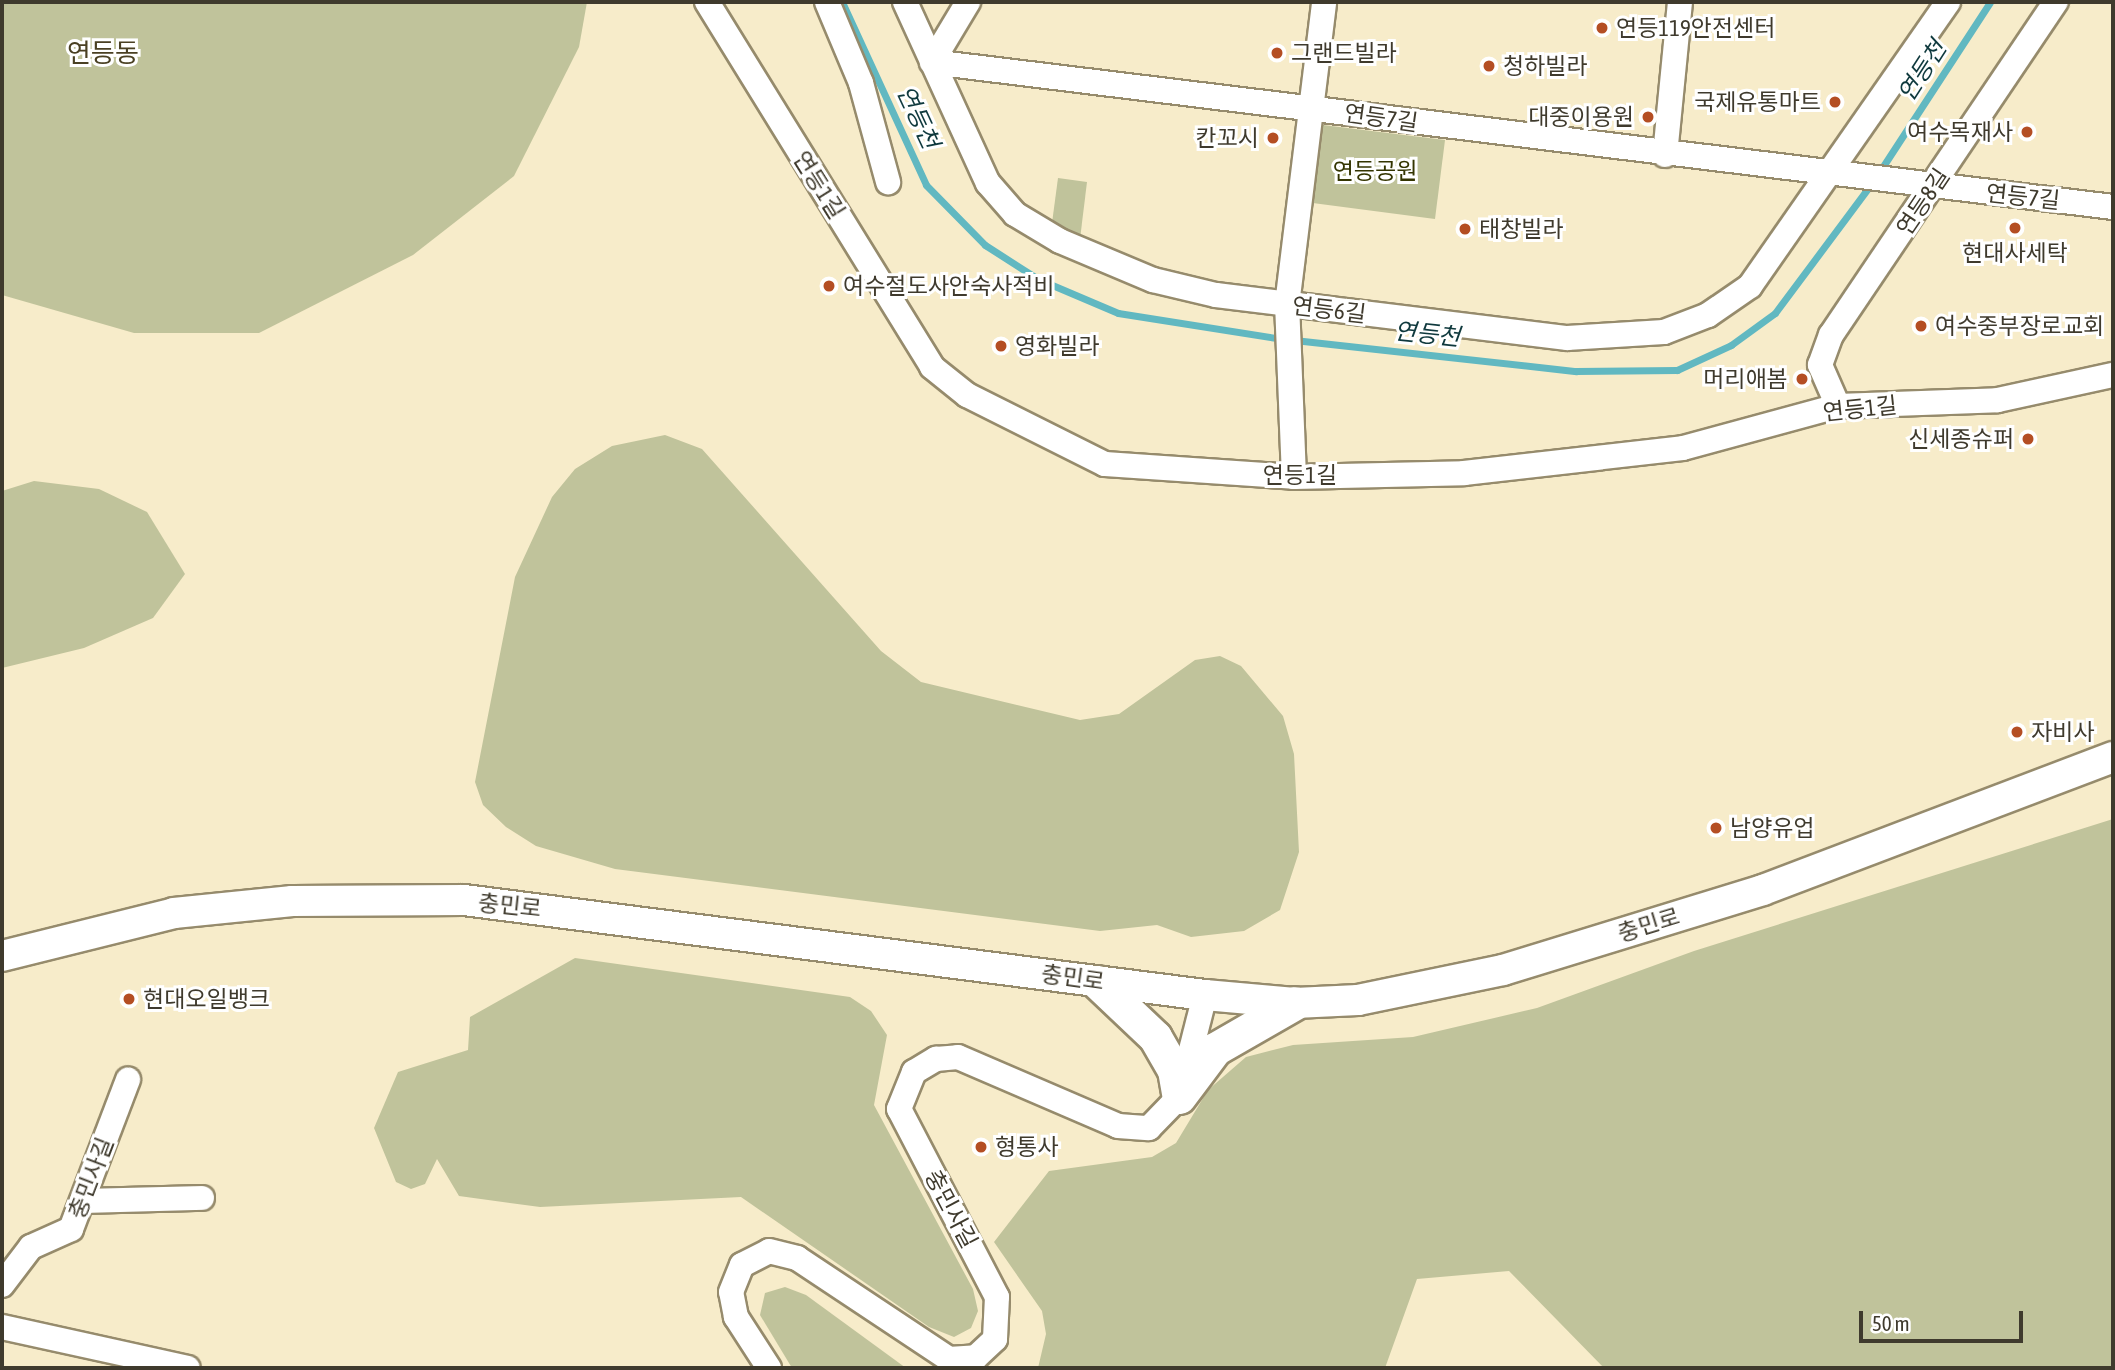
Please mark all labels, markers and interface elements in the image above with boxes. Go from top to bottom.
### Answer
place label: 연등119안전센터 [1616,14,1775,42]
marker: 연등119안전센터 [1594,20,1610,36]
water label: 연등천 [1892,35,1952,107]
district label: 연등동 [67,38,139,70]
place label: 그랜드빌라 [1291,39,1397,67]
marker: 그랜드빌라 [1269,45,1285,61]
place label: 청하빌라 [1503,52,1588,80]
marker: 청하빌라 [1481,58,1497,74]
water label: 연등천 [891,81,945,153]
place label: 국제유통마트 [1694,88,1821,116]
marker: 국제유통마트 [1827,94,1843,110]
street label: 연등7길 [1342,99,1420,137]
place label: 대중이용원 [1528,103,1634,131]
marker: 대중이용원 [1640,109,1656,125]
place label: 여수목재사 [1907,118,2013,146]
place label: 칸꼬시 [1196,124,1259,152]
marker: 여수목재사 [2019,124,2035,140]
marker: 칸꼬시 [1265,130,1281,146]
street label: 연등1길 [788,146,850,224]
park label: 연등공원 [1333,157,1417,185]
street label: 연등8길 [1891,163,1955,241]
street label: 연등7길 [1985,179,2061,215]
place label: 태창빌라 [1479,215,1564,243]
marker: 현대사세탁 [2007,220,2023,236]
marker: 태창빌라 [1457,221,1473,237]
place label: 현대사세탁 [1962,239,2068,267]
place label: 여수절도사안숙사적비 [843,272,1055,300]
marker: 여수절도사안숙사적비 [821,278,837,294]
street label: 연등6길 [1290,292,1368,328]
place label: 여수중부장로교회 [1935,312,2104,340]
water label: 연등천 [1393,316,1461,352]
marker: 여수중부장로교회 [1913,318,1929,334]
place label: 영화빌라 [1015,332,1100,360]
marker: 영화빌라 [993,338,1009,354]
place label: 머리애봄 [1703,365,1788,393]
marker: 머리애봄 [1794,371,1810,387]
street label: 연등1길 [1822,391,1898,427]
place label: 신세종슈퍼 [1908,425,2014,453]
marker: 신세종슈퍼 [2020,431,2036,447]
street label: 연등1길 [1263,461,1337,489]
place label: 자비사 [2031,718,2094,746]
marker: 자비사 [2009,724,2025,740]
place label: 남양유업 [1730,814,1815,842]
marker: 남양유업 [1708,820,1724,836]
street label: 충민로 [477,889,543,923]
street label: 충민로 [1615,903,1683,947]
street label: 충민로 [1040,960,1106,996]
place label: 현대오일뱅크 [143,985,270,1013]
marker: 현대오일뱅크 [121,991,137,1007]
place label: 형통사 [995,1133,1058,1161]
street label: 충민사길 [63,1134,119,1222]
marker: 형통사 [973,1139,989,1155]
street label: 충민사길 [919,1165,983,1253]
scale bar [1863,1296,2028,1340]
text: 50 m [1872,1311,1910,1335]

